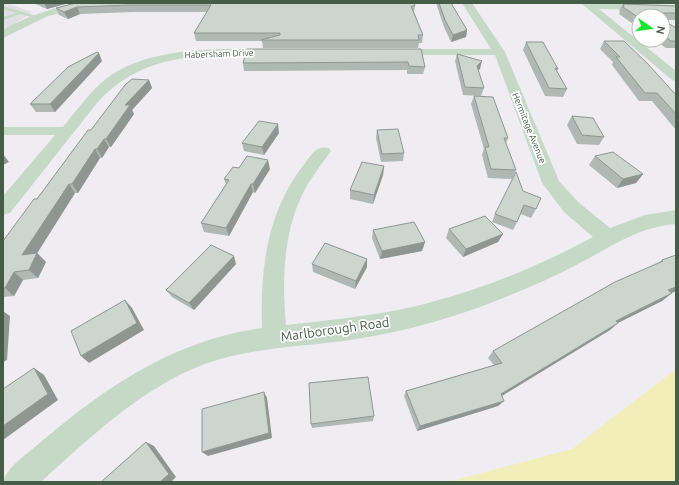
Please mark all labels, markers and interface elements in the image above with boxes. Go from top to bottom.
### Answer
north arrow [631,8,671,48]
text: N [654,25,668,36]
street label: Habersham Drive [184,48,254,60]
street label: Hermitage Avenue [510,91,548,165]
street label: Marlborough Road [280,314,390,344]

